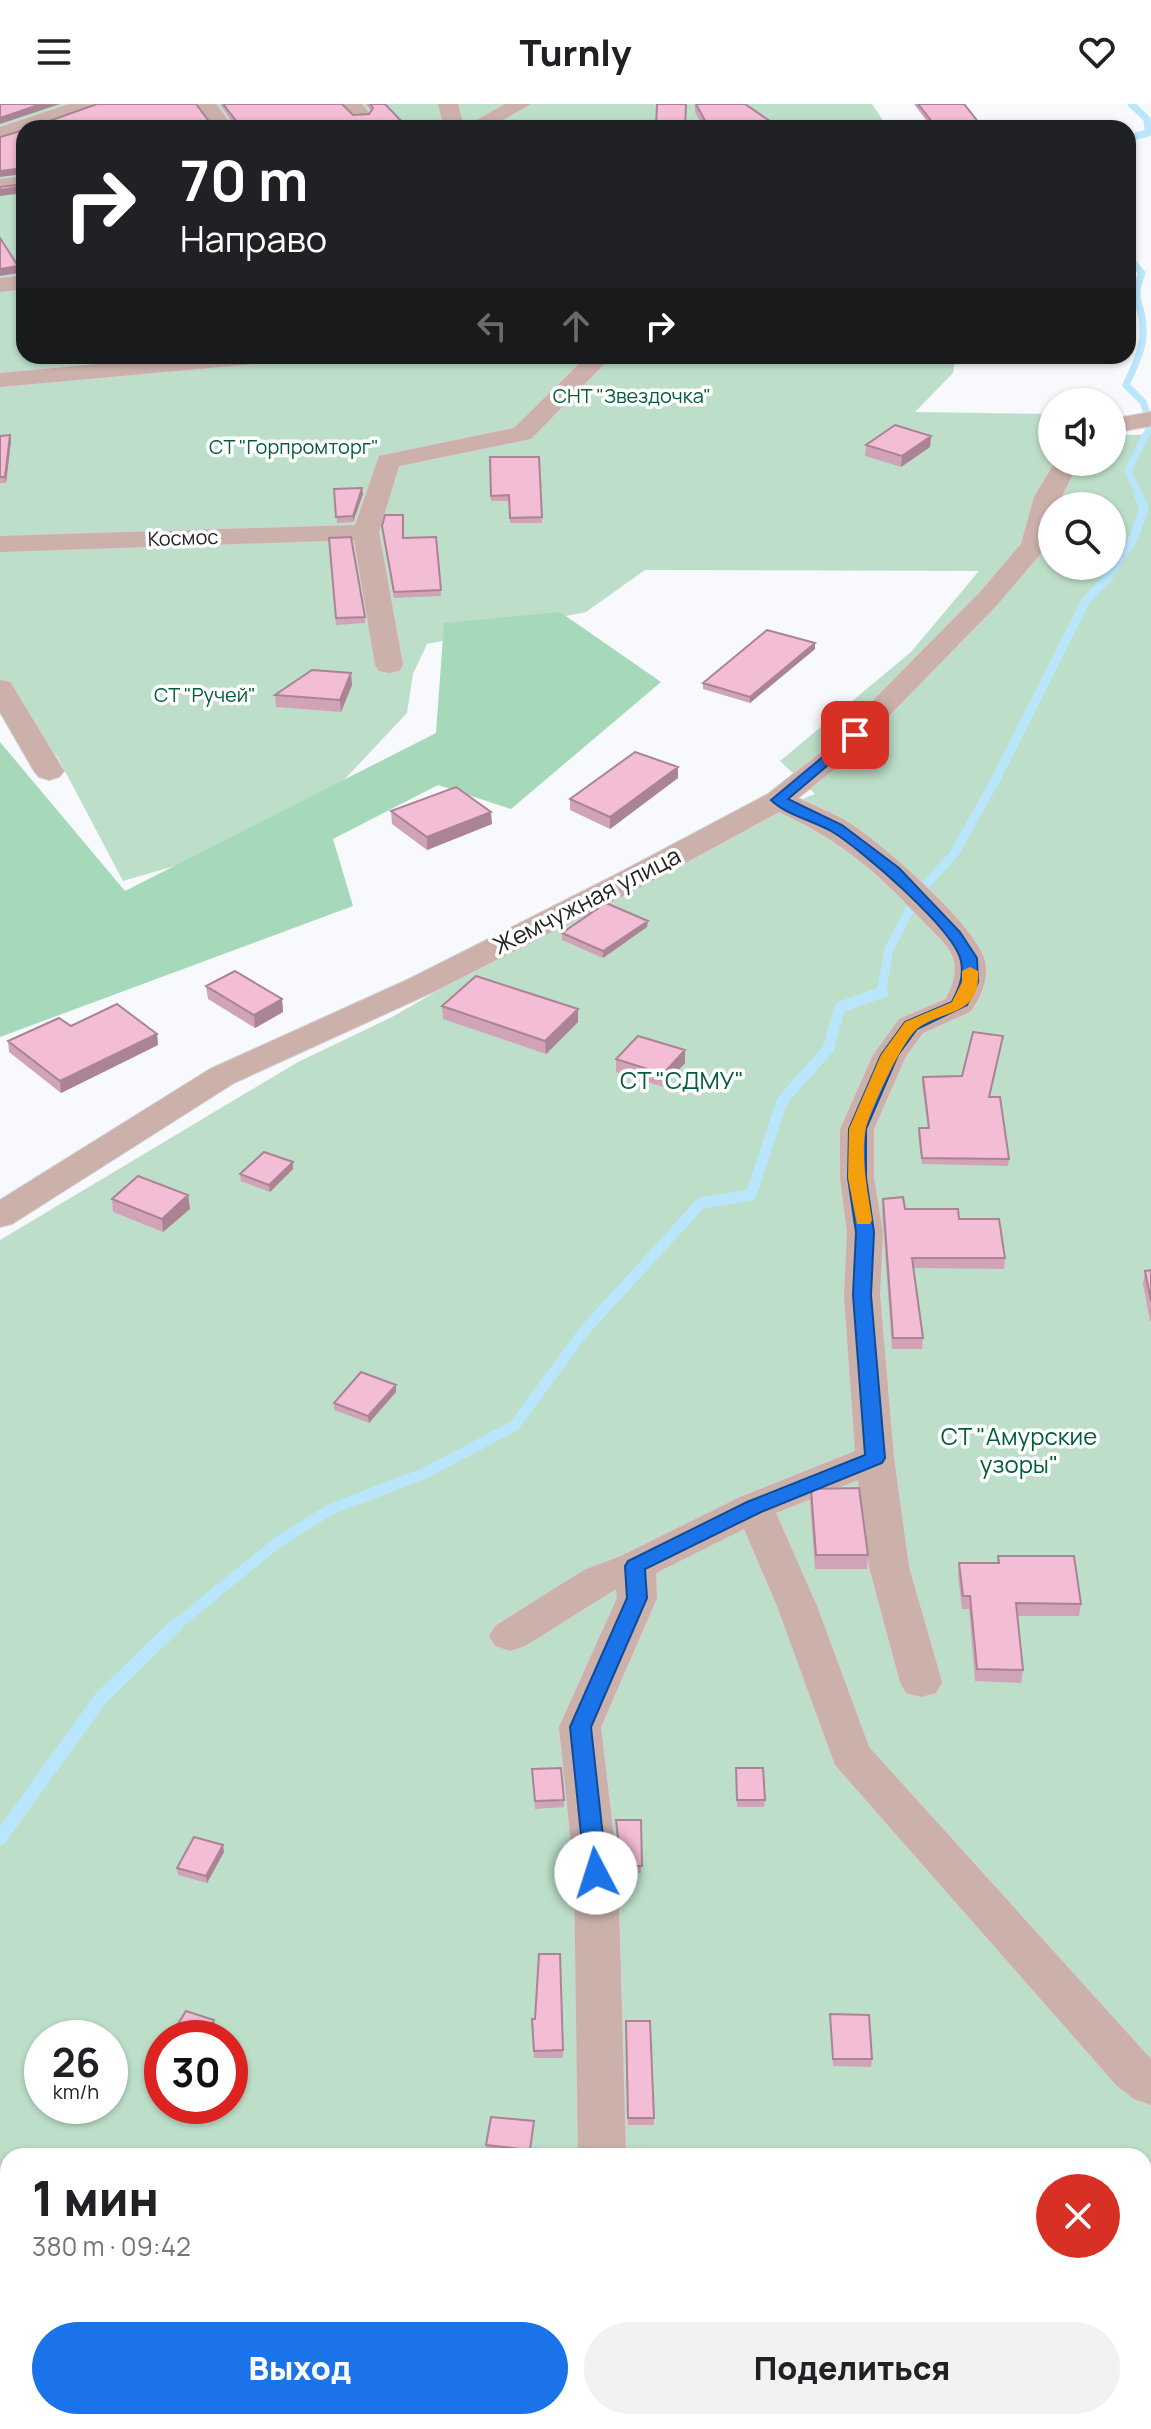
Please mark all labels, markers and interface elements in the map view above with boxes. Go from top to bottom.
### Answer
text: Turnly [520,28,631,77]
icon: menu [32,30,76,74]
icon: heart [1075,30,1119,74]
text: 70 m [180,141,308,218]
icon: right [48,152,152,256]
text: Направо [180,214,327,263]
icon: left [470,304,514,348]
icon: ahead [554,304,598,348]
icon: right [638,304,682,348]
park label: СНТ "Звездочка" [553,382,711,409]
map controls [1038,388,1126,580]
button: sound [1038,388,1126,476]
park label: СТ "Горпромторг" [209,433,379,460]
button: search [1038,492,1126,580]
street label: Космос [147,523,219,552]
park label: СТ "Ручей" [154,681,256,708]
pin [821,701,889,769]
icon: arrive [833,713,877,757]
street label: Жемчужная улица [487,838,686,961]
park label: СТ "СДМУ" [620,1063,744,1096]
park label: СТ "Амурские узоры" [941,1419,1097,1480]
position arrow [554,1831,638,1915]
speed limit sign: 30 [144,2020,248,2124]
text: 26 [52,2034,100,2089]
text: km/h [53,2078,99,2105]
text: 1 мин [32,2165,159,2230]
button: close [1036,2174,1120,2258]
text: 380 m · 09:42 [32,2228,191,2264]
button: Выход [32,2322,568,2414]
button: Поделиться [584,2322,1120,2414]

